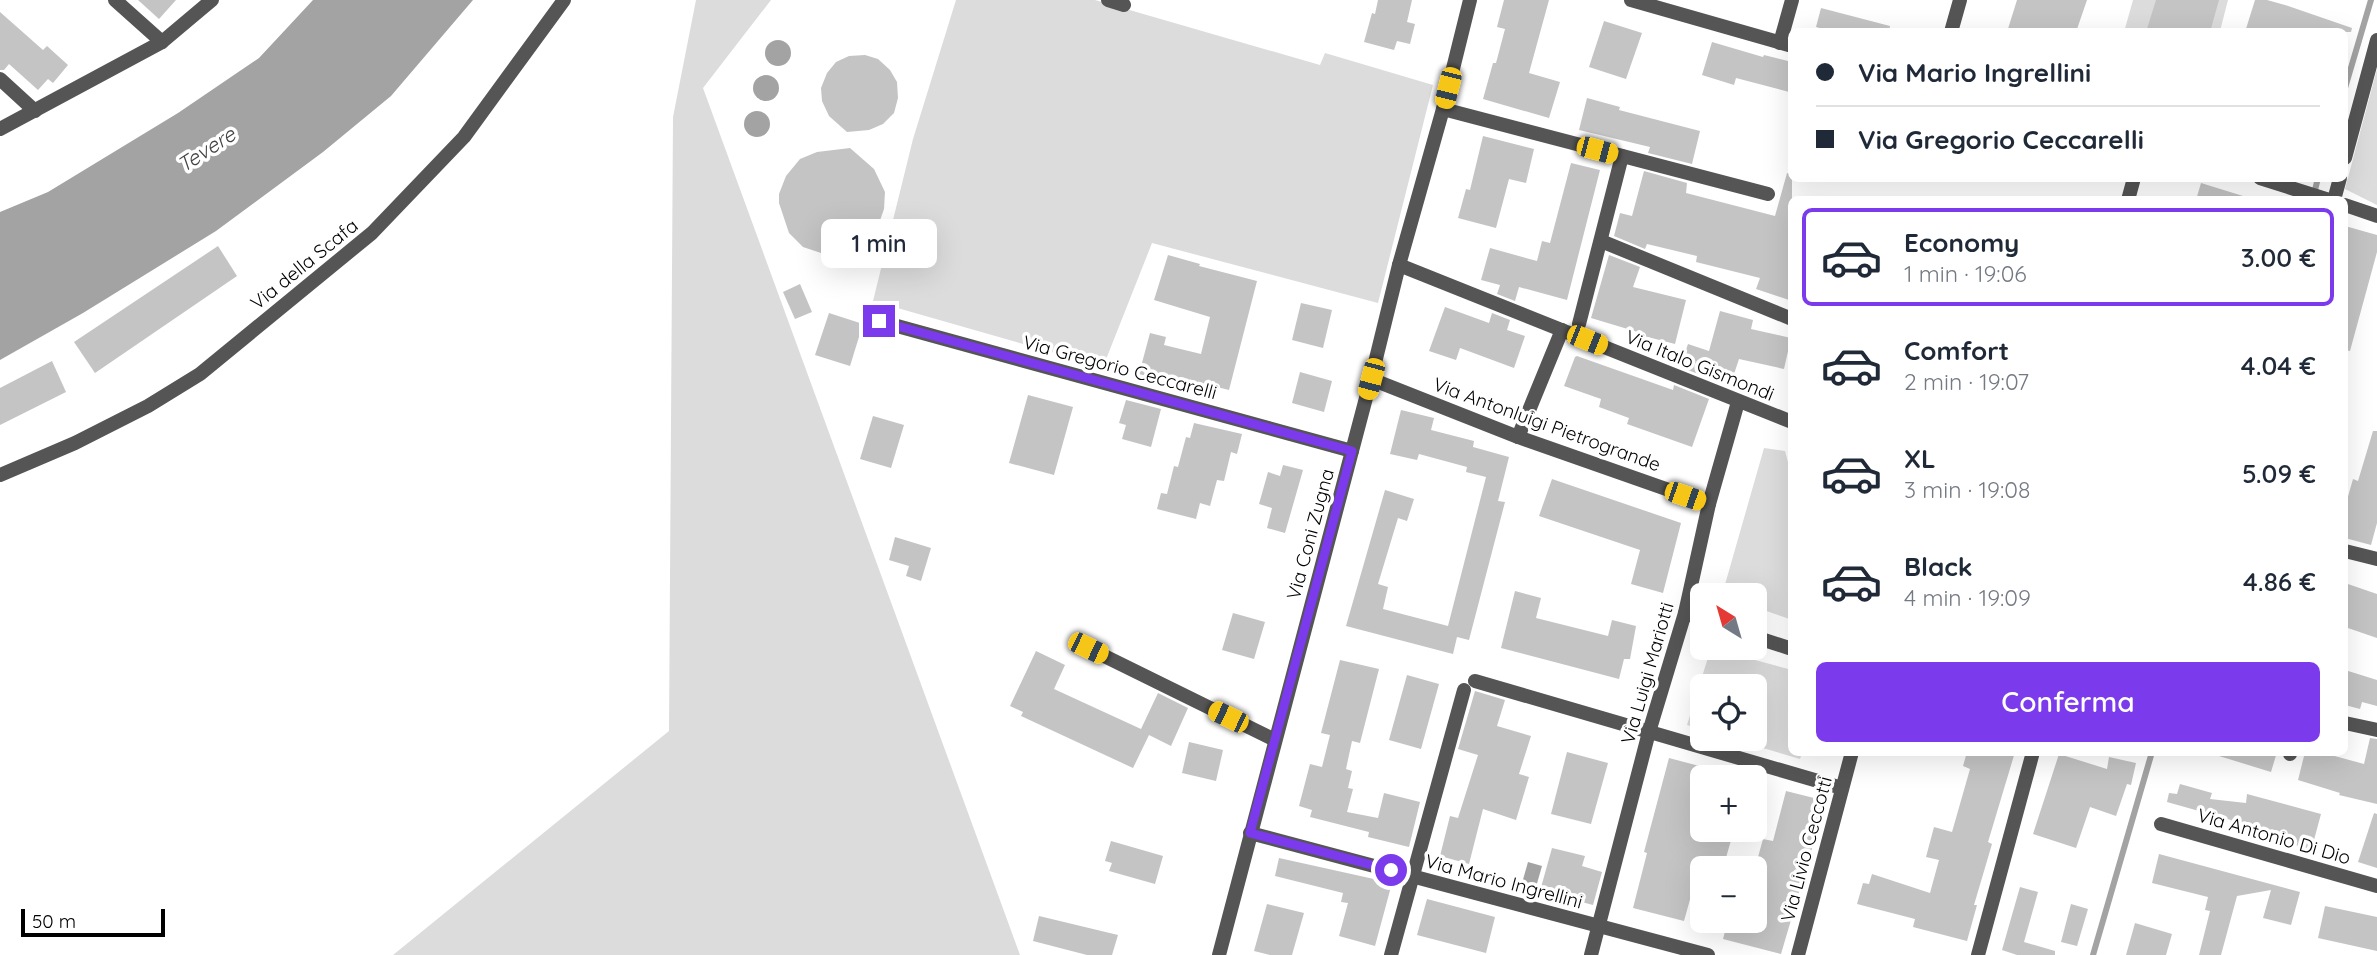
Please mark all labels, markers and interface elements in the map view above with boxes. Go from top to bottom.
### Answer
text: Via Mario Ingrellini [1858,56,2091,89]
car [1433,65,1464,111]
water label: Tevere [172,120,241,177]
text: Via Gregorio Ceccarelli [1858,123,2144,156]
car [1574,134,1621,166]
street label: Via della Scafa [245,213,363,315]
callout: 1 min [821,219,937,268]
icon: car [1820,226,1883,289]
text: Economy [1904,226,2019,259]
text: 1 min [851,229,907,258]
text: 3.00 € [2241,241,2316,274]
text: 1 min · 19:06 [1904,259,2027,288]
route end [863,305,895,337]
car [1564,322,1611,358]
street label: Via Italo Gismondi [1622,324,1778,406]
street label: Via Gregorio Ceccarelli [1020,330,1220,404]
icon: car [1820,334,1883,397]
text: Comfort [1904,334,2009,367]
text: 4.04 € [2241,349,2316,382]
car [1356,356,1387,402]
text: 2 min · 19:07 [1904,367,2029,396]
street label: Via Antonluigi Pietrogrande [1430,372,1664,476]
icon: car [1820,442,1883,505]
text: XL [1904,442,1936,475]
text: 5.09 € [2242,457,2316,490]
street label: Via Coni Zugna [1281,466,1339,602]
text: 3 min · 19:08 [1904,475,2030,504]
car [1662,479,1709,513]
icon: car [1820,550,1883,613]
text: Black [1904,550,1973,583]
text: 4.86 € [2243,565,2316,598]
north arrow [1690,583,1768,660]
map controls [1690,583,1767,933]
text: 4 min · 19:09 [1904,583,2031,612]
street label: Via Luigi Mariotti [1615,599,1679,747]
car [1065,629,1112,667]
button: Conferma [1816,662,2320,742]
button: locate [1690,674,1767,751]
car [1205,698,1252,736]
button: + [1690,765,1767,842]
street label: Via Livio Ceccotti [1775,774,1837,924]
street label: Via Antonio Di Dio [2195,803,2353,869]
street label: Via Mario Ingrellini [1423,848,1585,914]
route start [1375,854,1407,886]
button: − [1690,856,1767,933]
scale bar [21,906,164,938]
text: 50 m [32,909,76,933]

